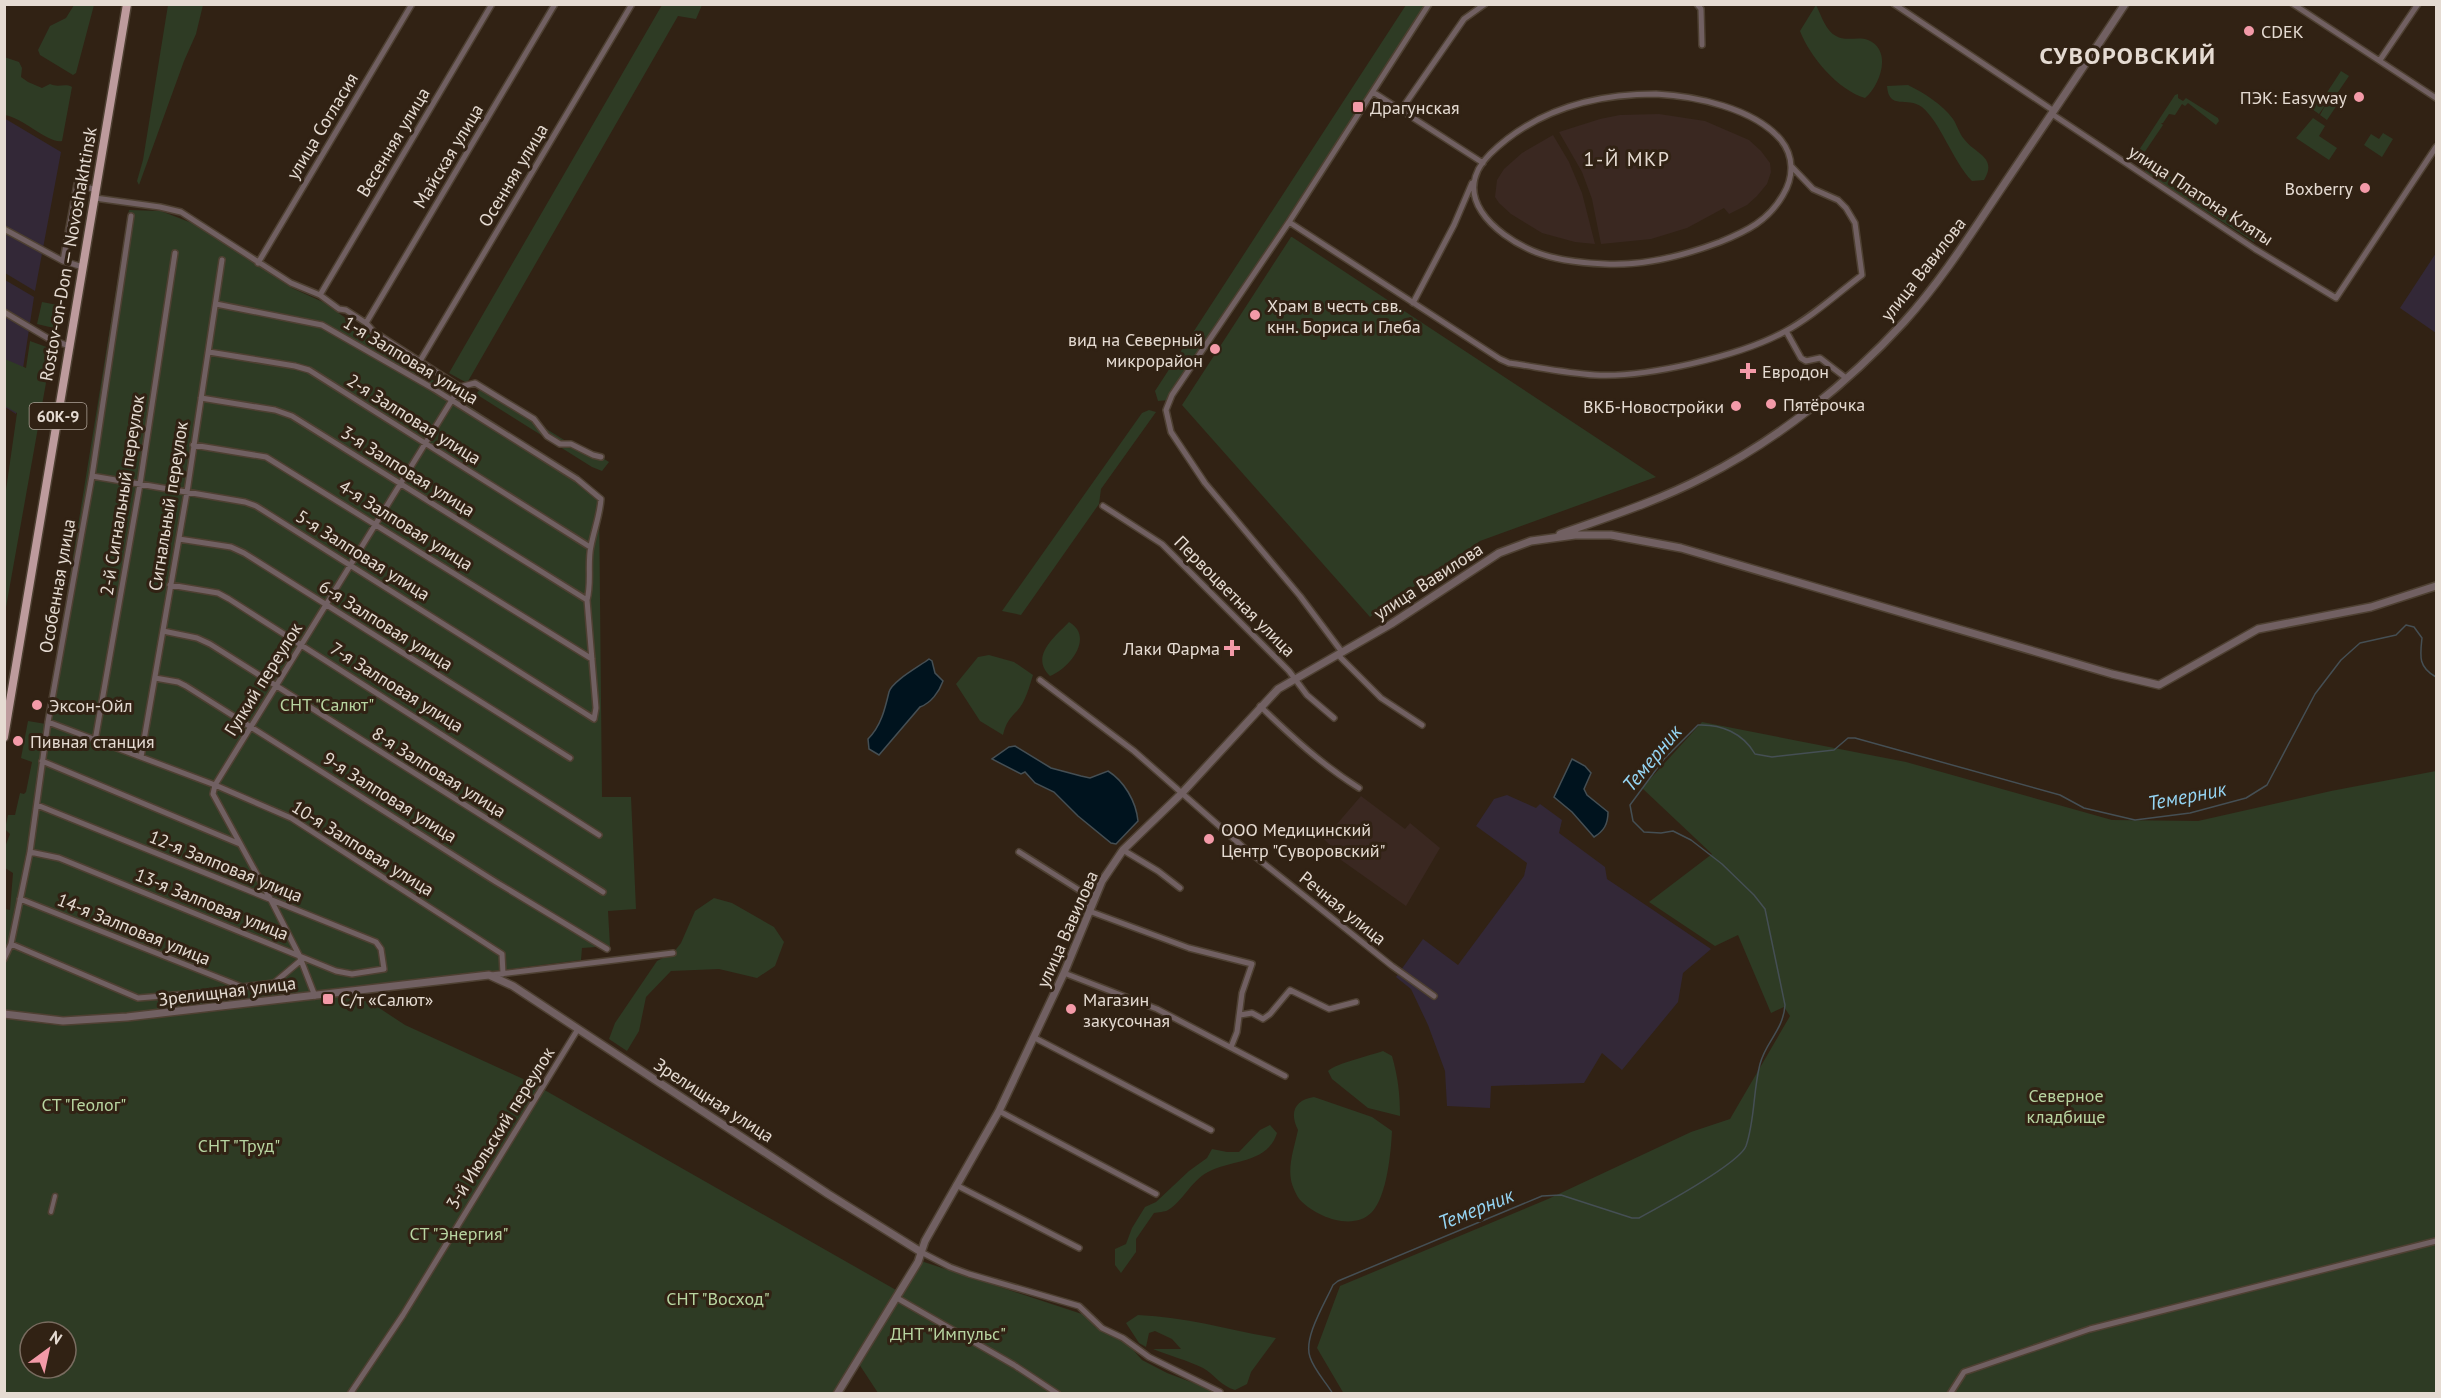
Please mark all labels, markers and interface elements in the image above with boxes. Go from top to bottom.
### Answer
place label: CDEK [2261,20,2304,43]
marker: CDEK [2242,24,2256,38]
district label: СУВОРОВСКИЙ [2040,40,2216,71]
street label: улица Согласия [281,68,363,184]
street label: Весенняя улица [351,83,435,201]
place label: ПЭК: Easyway [2240,86,2348,109]
marker: ПЭК: Easyway [2352,90,2366,104]
place label: Драгунская [1370,96,1460,119]
street label: Майская улица [408,100,488,212]
marker: Драгунская [1351,100,1365,114]
street label: Осенняя улица [473,119,553,231]
street label: Rostov-on-Don — Novoshakhtinsk [34,125,102,383]
street label: улица Платона Кляты [2124,140,2278,250]
district label: 1-Й МКР [1584,146,1670,172]
place label: Boxberry [2285,177,2354,200]
marker: Boxberry [2358,181,2372,195]
street label: улица Вавилова [1875,212,1971,326]
place label: Храм в честь свв. кнн. Бориса и Глеба [1267,294,1421,338]
marker: Храм в честь свв. кнн. Бориса и Глеба [1248,308,1262,322]
street label: 1-я Залповая улица [339,311,483,409]
place label: вид на Северный микрорайон [1068,328,1203,372]
marker: вид на Северный микрорайон [1208,342,1222,356]
place label: Евродон [1762,360,1829,383]
marker: Евродон [1739,362,1757,380]
street label: 2-я Залповая улица [343,369,485,469]
street label: 2-й Сигнальный переулок [95,393,149,597]
place label: Пятёрочка [1783,393,1865,416]
place label: ВКБ-Новостройки [1583,395,1724,418]
marker: Пятёрочка [1764,397,1778,411]
marker: ВКБ-Новостройки [1729,399,1743,413]
road number: 60К-9 [29,403,86,429]
street label: Сигнальный переулок [143,419,193,593]
street label: 3-я Залповая улица [337,421,479,521]
street label: 4-я Залповая улица [335,475,477,575]
street label: 5-я Залповая улица [292,505,434,605]
street label: Особенная улица [34,517,80,655]
street label: Первоцветная улица [1169,530,1301,662]
street label: улица Вавилова [1369,537,1487,625]
street label: 6-я Залповая улица [315,575,457,675]
street label: Гулкий переулок [219,618,307,740]
street label: 7-я Залповая улица [326,637,468,737]
place label: Лаки Фарма [1122,637,1220,660]
marker: Лаки Фарма [1225,641,1239,655]
park label: СНТ "Салют" [280,693,374,716]
place label: Эксон-Ойл [49,694,133,717]
marker: Эксон-Ойл [30,698,44,712]
water label: Темерник [1617,719,1688,797]
street label: 8-я Залповая улица [368,722,510,822]
place label: Пивная станция [30,730,155,753]
marker: Пивная станция [11,734,25,748]
street label: 9-я Залповая улица [319,747,461,847]
water label: Темерник [2146,776,2229,816]
street label: 10-я Залповая улица [288,795,438,901]
place label: ООО Медицинский Центр "Суворовский" [1221,818,1386,862]
street label: 12-я Залповая улица [146,825,306,907]
marker: ООО Медицинский Центр "Суворовский" [1202,832,1216,846]
street label: 13-я Залповая улица [132,863,292,945]
street label: Речная улица [1295,866,1391,950]
street label: улица Вавилова [1031,867,1103,991]
street label: 14-я Залповая улица [54,888,214,970]
street label: Зрелищная улица [157,971,297,1011]
place label: С/т «Салют» [340,988,433,1011]
place label: Магазин закусочная [1083,988,1170,1032]
marker: С/т «Салют» [321,992,335,1006]
marker: Магазин закусочная [1064,1002,1078,1016]
street label: 3-й Июльский переулок [441,1042,560,1213]
street label: Зрелищная улица [650,1053,778,1147]
park label: Северное кладбище [2026,1084,2106,1128]
park label: СТ "Геолог" [42,1093,126,1116]
park label: СНТ "Труд" [198,1134,280,1157]
water label: Темерник [1434,1182,1518,1236]
park label: СТ "Энергия" [410,1222,508,1245]
park label: СНТ "Восход" [666,1287,770,1310]
north arrow [18,1320,78,1380]
park label: ДНТ "Импульс" [890,1322,1006,1345]
text: N [46,1326,66,1349]

